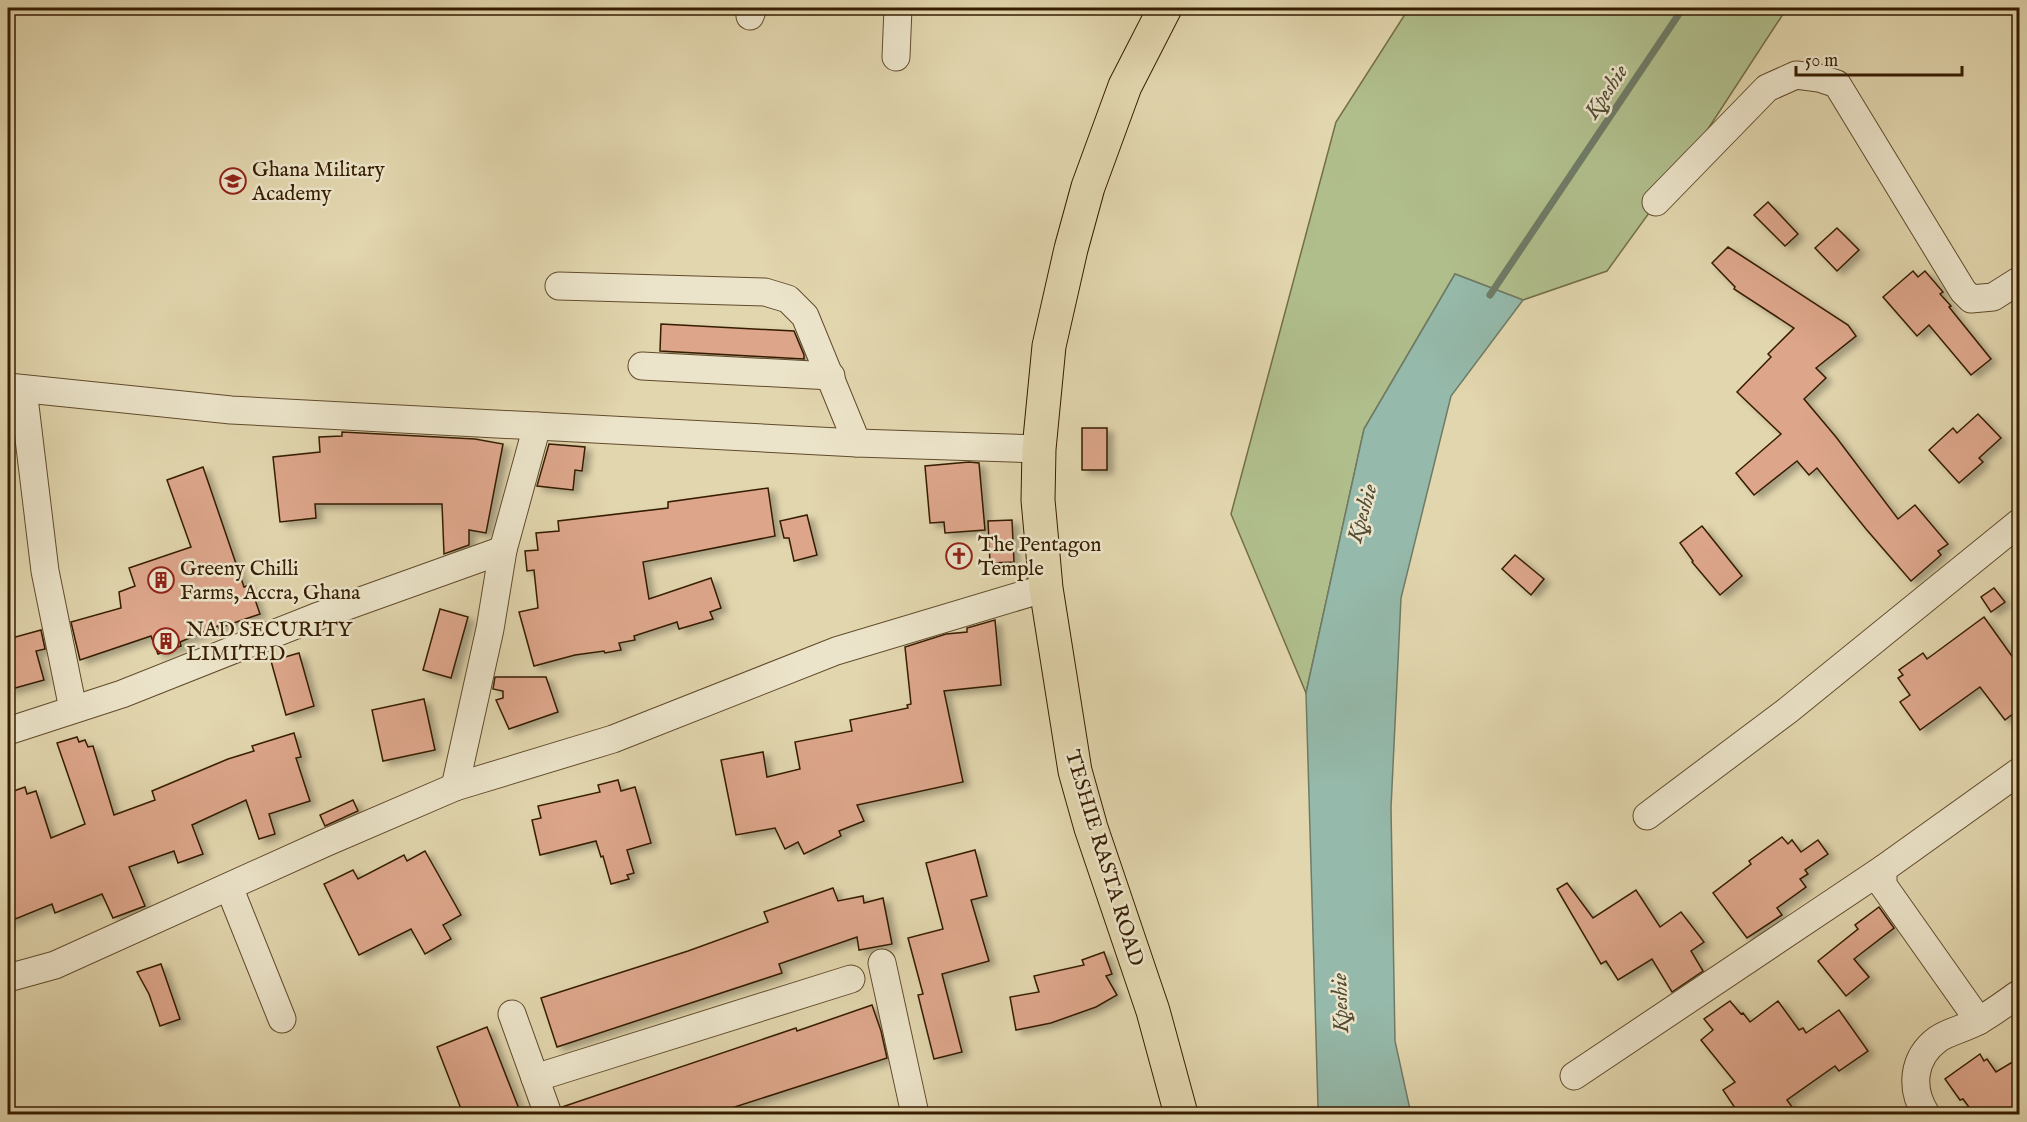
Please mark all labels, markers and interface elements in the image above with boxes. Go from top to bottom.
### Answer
scale bar [1796,39,1962,77]
text: 50 m [1805,50,1838,73]
water label: Kpeshie [1578,59,1635,125]
place label: Ghana Military Academy [251,157,385,208]
school or university icon: Ghana Military Academy [218,166,248,196]
water label: Kpeshie [1341,480,1385,547]
place label: The Pentagon Temple [978,532,1101,583]
church icon: The Pentagon Temple [944,541,974,571]
place label: Greeny Chilli Farms, Accra, Ghana [180,556,361,607]
building icon: Greeny Chilli Farms, Accra, Ghana [146,565,176,595]
place label: NAD SECURITY LIMITED [186,617,354,668]
building icon: NAD SECURITY LIMITED [151,626,181,656]
street label: TESHIE RASTA ROAD [1058,747,1149,970]
water label: Kpeshie [1326,972,1356,1034]

